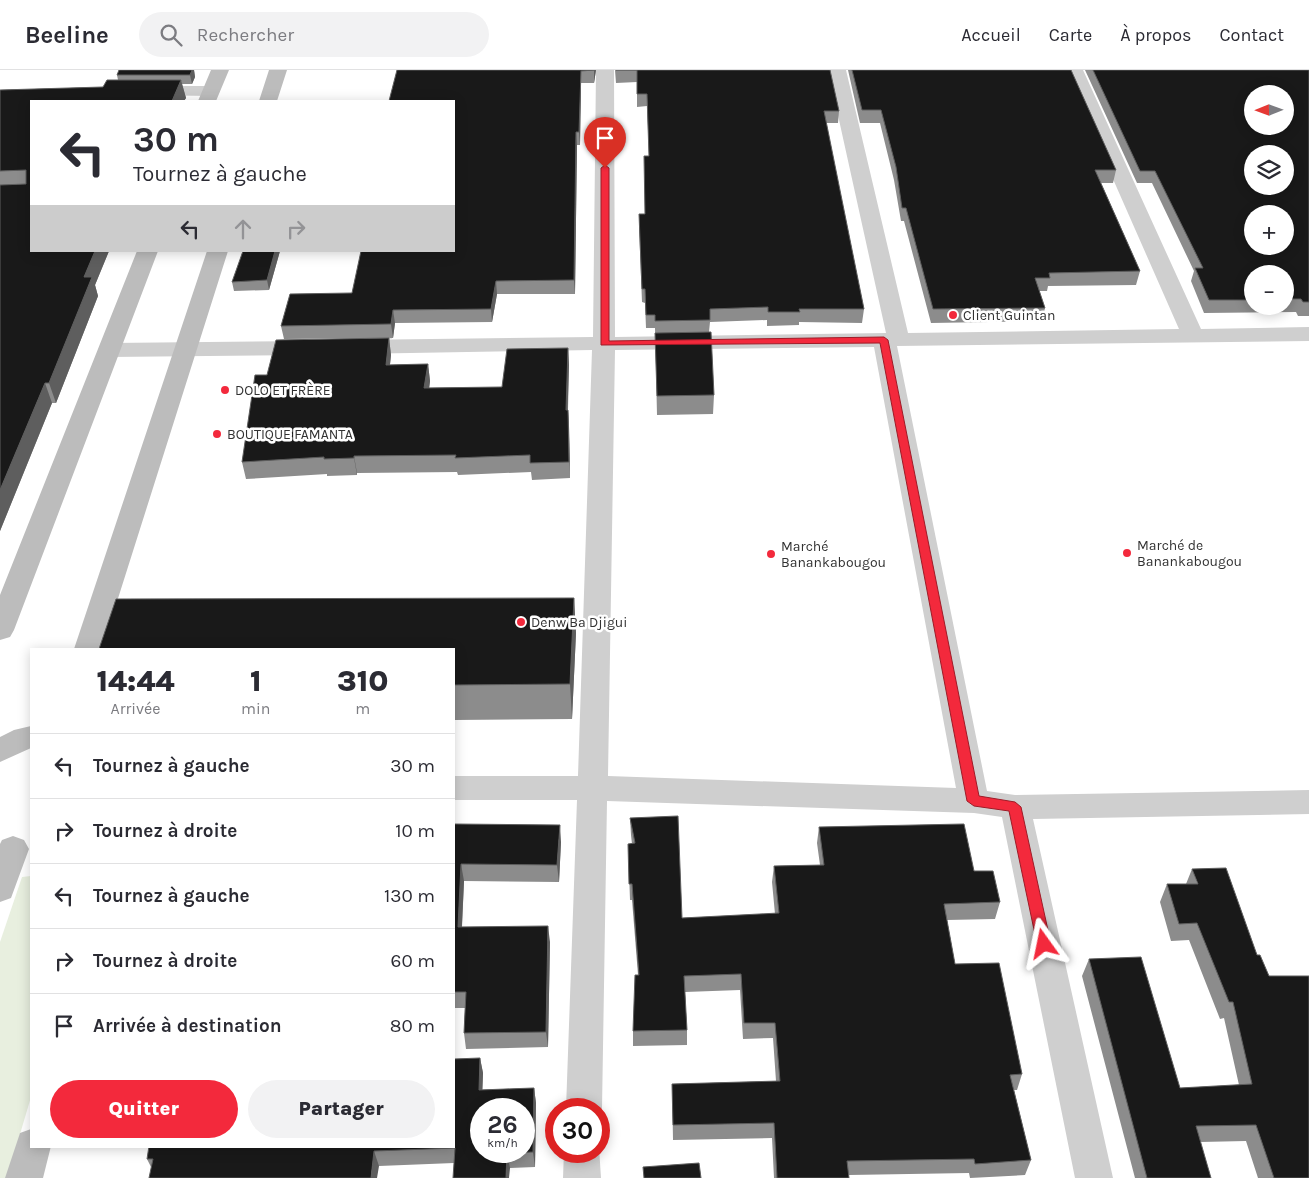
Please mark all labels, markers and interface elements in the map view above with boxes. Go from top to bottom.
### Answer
search box [139,12,489,57]
text: Beeline [25,21,109,49]
icon: search [157,21,185,49]
text: Rechercher [197,24,294,46]
text: Accueil [961,24,1021,46]
text: Carte [1049,24,1092,46]
text: À propos [1120,24,1192,46]
text: Contact [1220,24,1284,46]
north arrow [1244,85,1294,135]
map controls [1244,85,1294,315]
pin [584,117,626,168]
text: 30 m [133,119,219,160]
icon: left [50,120,115,185]
icon: arrive [591,124,619,152]
button: layers [1244,145,1294,195]
text: Tournez à gauche [133,161,307,187]
button: + [1244,205,1294,255]
icon: left [176,215,204,243]
icon: ahead [229,215,257,243]
icon: right [282,215,310,243]
button: − [1244,265,1294,315]
place label: Client Guintan [963,307,1055,324]
marker: Client Guintan [947,309,959,321]
place label: DOLO ET FRÈRE [235,381,331,399]
marker: DOLO ET FRÈRE [219,384,231,396]
place label: BOUTIQUE FAMANTA [227,426,353,443]
marker: BOUTIQUE FAMANTA [211,428,223,440]
place label: Marché de Banankabougou [1137,537,1242,570]
place label: Marché Banankabougou [781,538,886,571]
marker: Marché de Banankabougou [1121,547,1133,559]
marker: Marché Banankabougou [765,548,777,560]
place label: Denw Ba Djigui [531,614,627,631]
marker: Denw Ba Djigui [515,616,527,628]
text: 14:44 [97,663,174,699]
text: 1 [250,663,261,699]
text: 310 [337,663,388,699]
text: Arrivée [111,699,161,718]
text: min [241,699,270,718]
text: m [355,699,370,718]
icon: left [50,752,78,780]
text: Tournez à gauche [93,755,250,777]
text: 30 m [390,755,435,777]
icon: right [50,817,78,845]
text: Tournez à droite [93,820,237,842]
text: 10 m [395,820,435,842]
icon: left [50,882,78,910]
text: Tournez à gauche [93,885,250,907]
text: 130 m [384,885,435,907]
position arrow [1017,917,1069,969]
icon: right [50,947,78,975]
text: Tournez à droite [93,950,237,972]
text: 60 m [391,950,435,972]
icon: arrive [50,1012,78,1040]
text: Arrivée à destination [93,1015,282,1037]
text: 80 m [390,1015,435,1037]
button: Quitter [50,1080,238,1138]
button: Partager [248,1080,435,1138]
speed limit sign: 30 [545,1098,610,1163]
text: 26 [487,1110,518,1139]
text: km/h [487,1136,518,1150]

